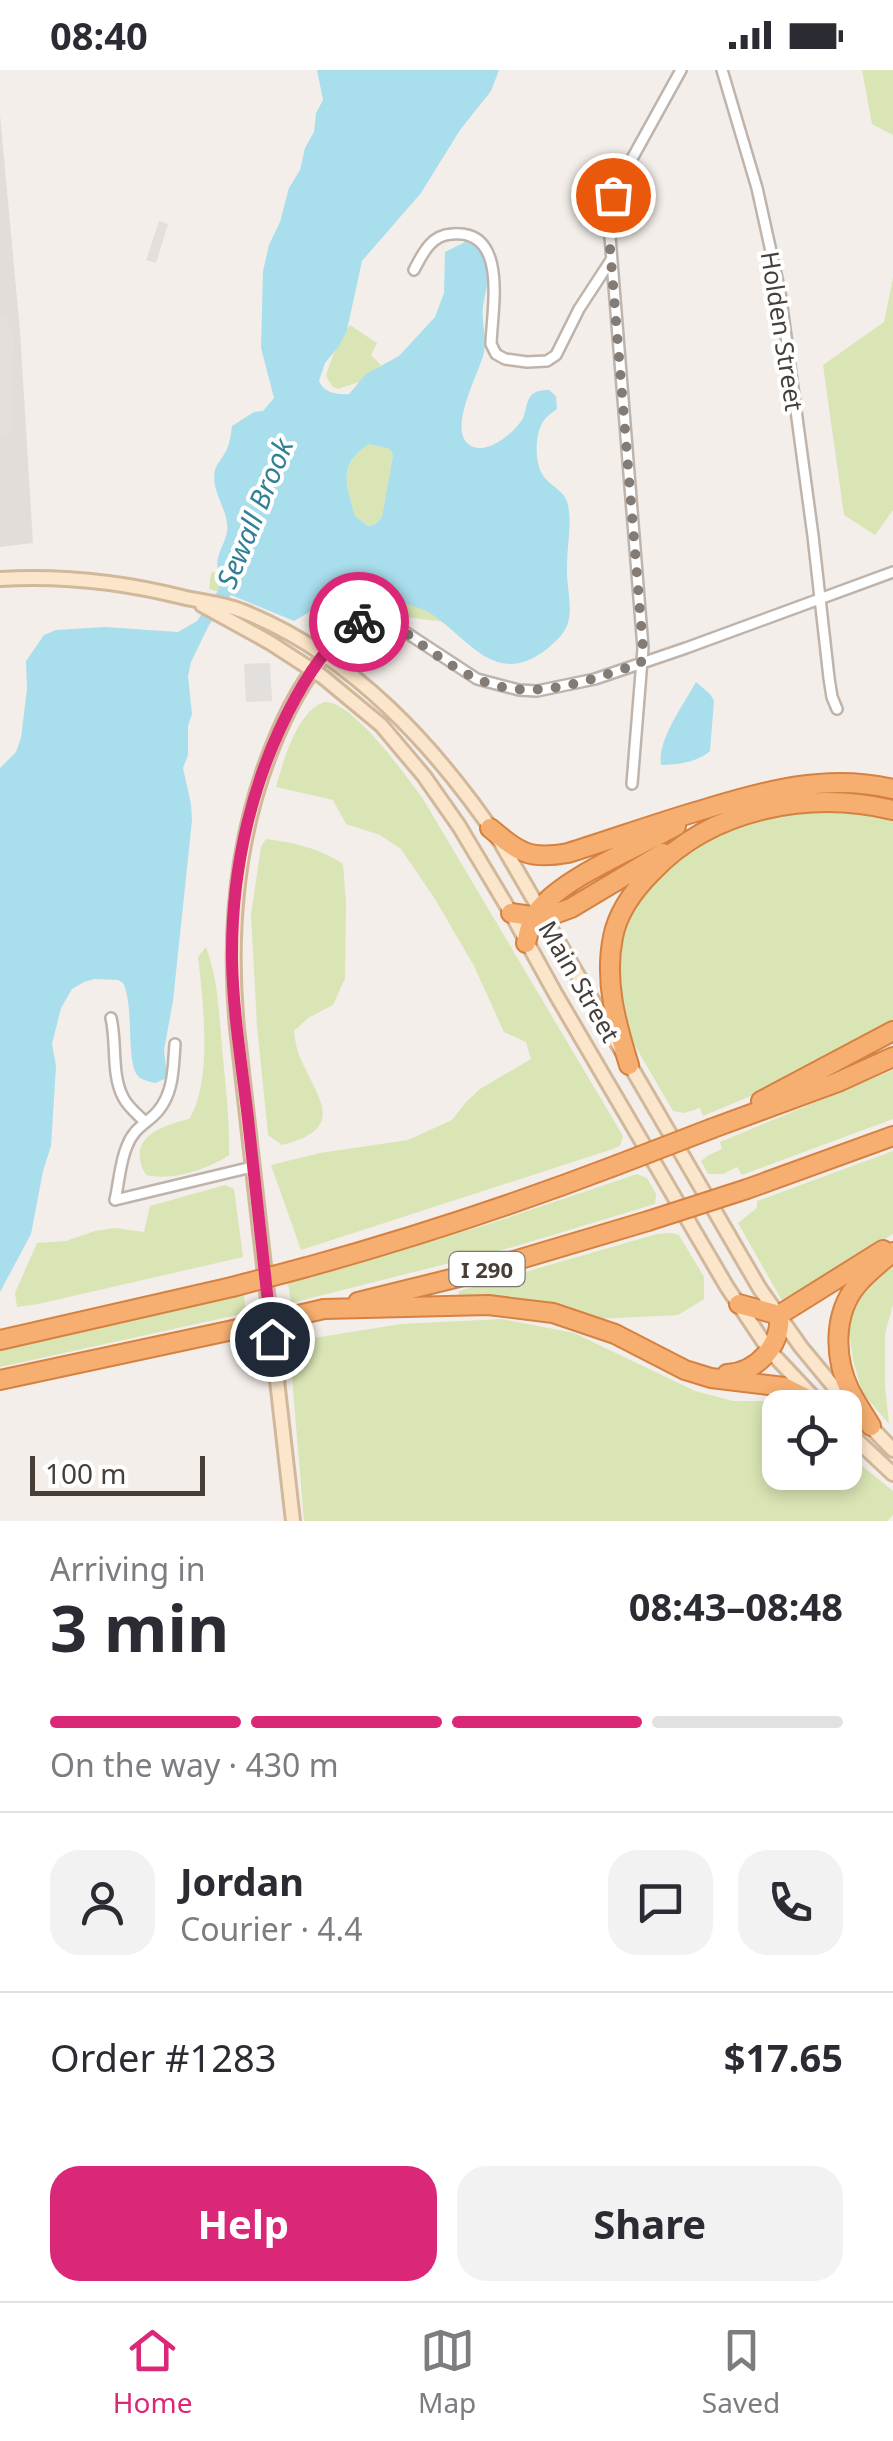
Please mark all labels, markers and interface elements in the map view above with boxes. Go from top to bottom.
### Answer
text: 08:40 [50,9,148,61]
pin [571,153,656,238]
icon: bag [586,168,641,223]
street label: Holden Street [754,249,812,413]
water label: Sewall Brook [207,431,302,593]
courier [309,572,409,672]
icon: bike [332,595,387,650]
street label: Main Street [532,914,628,1048]
road number: I 290 [450,1252,524,1286]
pin [230,1297,315,1382]
icon: home [245,1312,300,1367]
map controls [762,1390,862,1490]
button: locate [762,1390,862,1490]
scale bar [30,1451,205,1496]
text: 100 m [45,1454,127,1492]
text: Arriving in [50,1547,205,1590]
text: 08:43–08:48 [629,1580,843,1632]
text: 3 min [50,1583,229,1671]
text: On the way · 430 m [50,1743,339,1786]
button: person [50,1850,155,1955]
button: chat [608,1850,713,1955]
button: phone [738,1850,843,1955]
text: Jordan [180,1855,304,1907]
text: Courier · 4.4 [180,1907,363,1950]
text: Order #1283 [50,2031,276,2083]
text: $17.65 [724,2031,843,2083]
button: Help [50,2166,437,2281]
button: Share [457,2166,843,2281]
tab: Home [113,2323,192,2421]
tab: Map [418,2323,476,2421]
tab: Saved [702,2323,780,2421]

